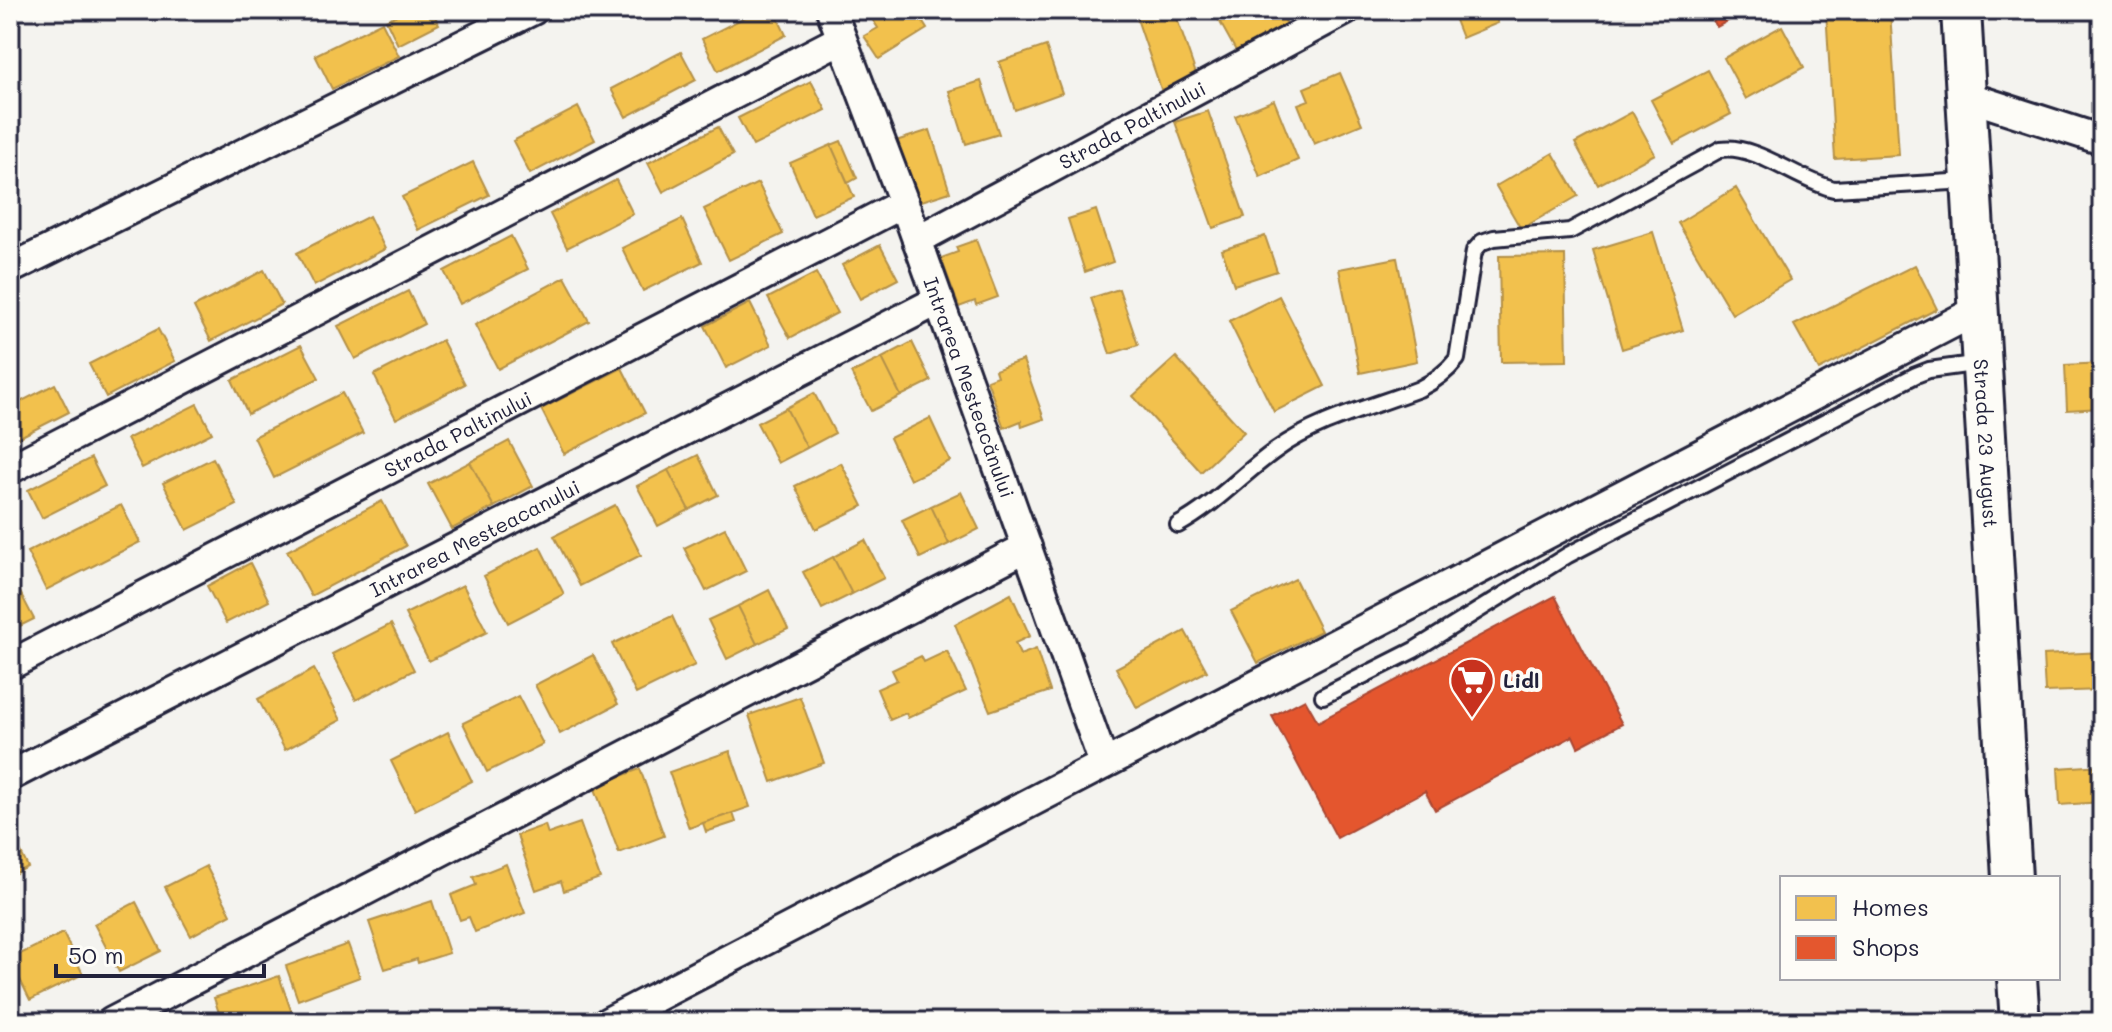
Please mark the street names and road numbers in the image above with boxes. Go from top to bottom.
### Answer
street label: Strada Paltinului [1054,75,1210,175]
street label: Intrarea Mesteacănului [918,273,1021,501]
street label: Strada 23 August [1969,358,2004,529]
street label: Strada Paltinului [379,385,536,483]
street label: Intrarea Mesteacanului [365,473,584,603]

